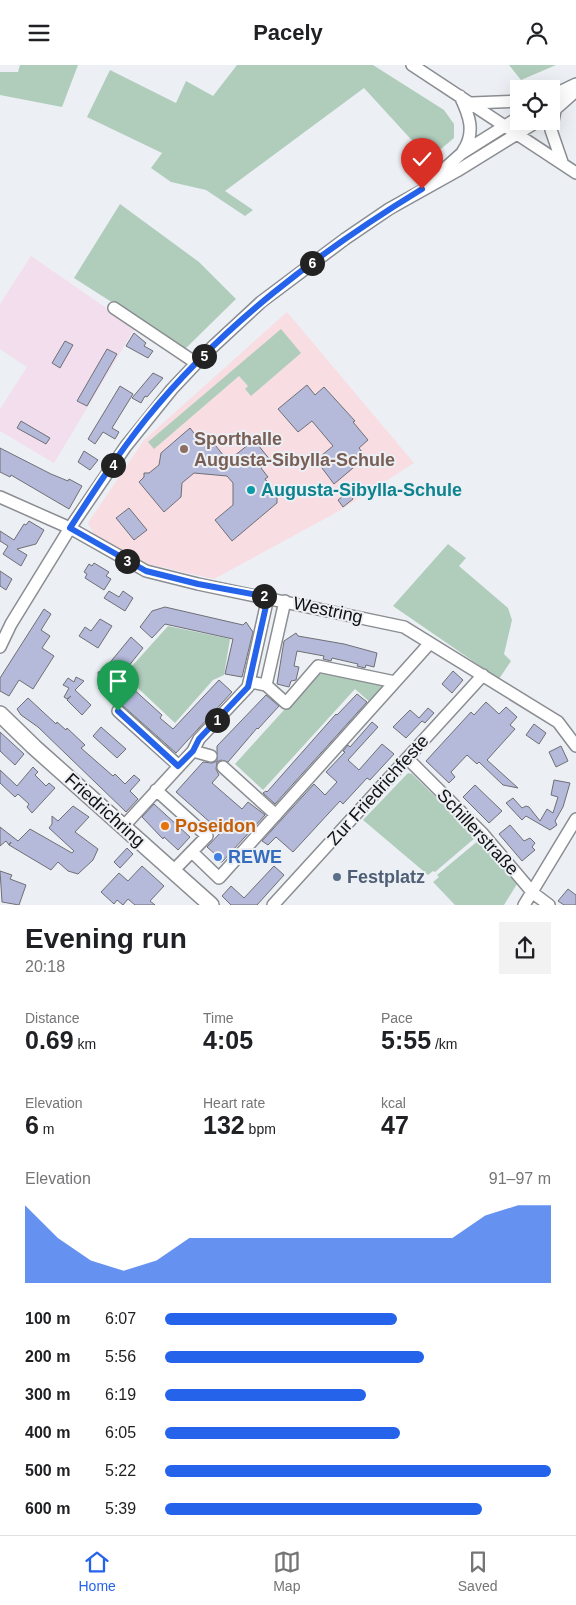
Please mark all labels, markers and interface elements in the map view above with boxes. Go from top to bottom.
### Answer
icon: menu [25,19,53,47]
icon: person [523,19,551,47]
text: Pacely [253,20,323,45]
map controls [510,80,560,130]
button: locate [510,80,560,130]
pin [401,138,443,189]
icon: check [408,145,436,173]
pin: 6 [300,251,324,275]
text: 6 [309,255,316,271]
pin: 5 [192,343,216,369]
text: 5 [201,348,208,364]
place label: Sporthalle Augusta-Sibylla-Schule [194,429,395,470]
marker: Sporthalle Augusta-Sibylla-Schule [178,443,190,455]
pin: 4 [100,453,126,477]
text: 4 [110,457,117,473]
place label: Augusta-Sibylla-Schule [261,480,462,500]
marker: Augusta-Sibylla-Schule [245,484,257,496]
pin: 3 [114,549,140,573]
text: 3 [124,553,131,569]
pin: 2 [252,583,276,609]
text: 2 [261,588,268,604]
street label: Westring [291,593,365,627]
pin [97,660,139,711]
icon: arrive [104,667,132,695]
pin: 1 [204,707,230,733]
text: 1 [214,712,221,728]
street label: Zur Friedrichfeste [323,731,433,849]
street label: Friedrichring [61,769,149,851]
street label: Schillerstraße [433,785,523,879]
place label: Poseidon [175,816,256,836]
marker: Poseidon [159,820,171,832]
place label: REWE [228,847,282,867]
marker: REWE [212,851,224,863]
place label: Festplatz [347,867,425,887]
marker: Festplatz [331,871,343,883]
button: share [499,922,551,974]
text: Evening run [25,923,187,954]
text: 20:18 [25,958,65,975]
text: Distance [25,1010,79,1026]
text: Time [203,1010,234,1026]
text: Pace [381,1010,413,1026]
text: 0.69 [25,1026,74,1054]
text: 4:05 [203,1026,253,1054]
text: 5:55 [381,1026,431,1054]
text: km [74,1036,96,1052]
text: /km [431,1036,458,1052]
text: Elevation [25,1095,83,1111]
text: Heart rate [203,1095,265,1111]
text: kcal [381,1095,406,1111]
text: 6 [25,1111,39,1139]
text: 132 [203,1111,245,1139]
text: 47 [381,1111,409,1139]
text: m [39,1121,54,1137]
text: bpm [245,1121,276,1137]
text: Elevation [25,1170,91,1187]
text: 91–97 m [489,1170,551,1187]
text: 100 m [25,1310,70,1327]
text: 6:07 [105,1310,136,1327]
text: 200 m [25,1348,70,1365]
text: 5:56 [105,1348,136,1365]
text: 300 m [25,1386,70,1403]
text: 6:19 [105,1386,136,1403]
text: 400 m [25,1424,70,1441]
text: 6:05 [105,1424,136,1441]
text: 500 m [25,1462,70,1479]
text: 5:22 [105,1462,136,1479]
text: 600 m [25,1500,70,1517]
text: 5:39 [105,1500,136,1517]
tab: Home [78,1548,116,1594]
tab: Map [273,1548,301,1594]
tab: Saved [458,1548,497,1594]

